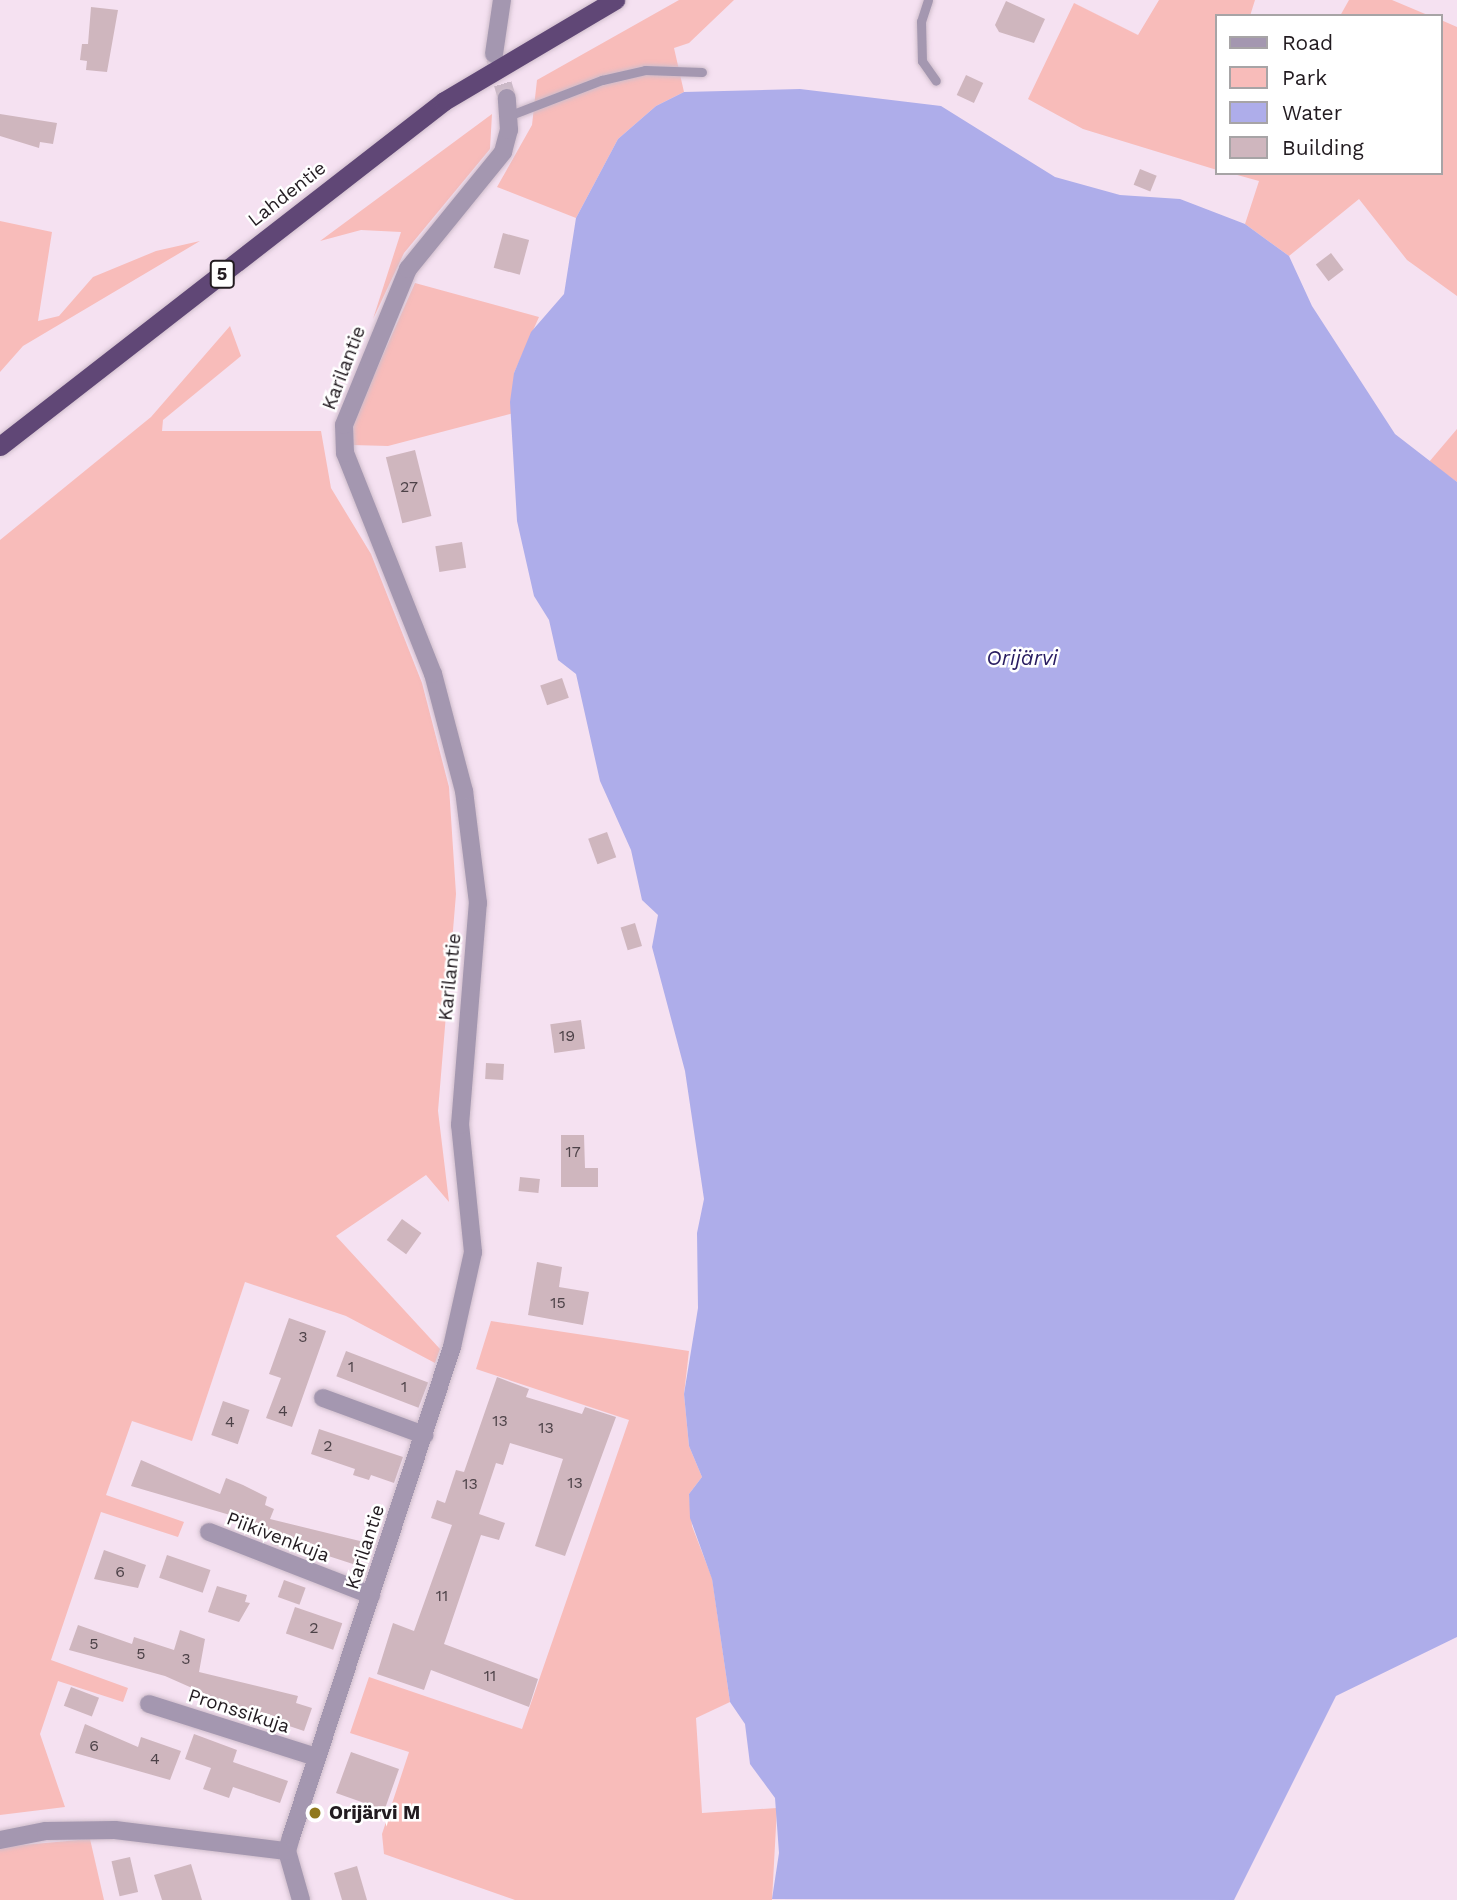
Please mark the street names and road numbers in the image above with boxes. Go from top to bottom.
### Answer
street label: Lahdentie [244,157,330,231]
road number: 5 [210,260,234,288]
street label: Karilantie [318,323,370,413]
street label: Karilantie [434,932,466,1022]
street label: Karilantie [341,1502,389,1592]
street label: Piikivenkuja [223,1507,333,1567]
street label: Pronssikuja [185,1684,293,1738]

